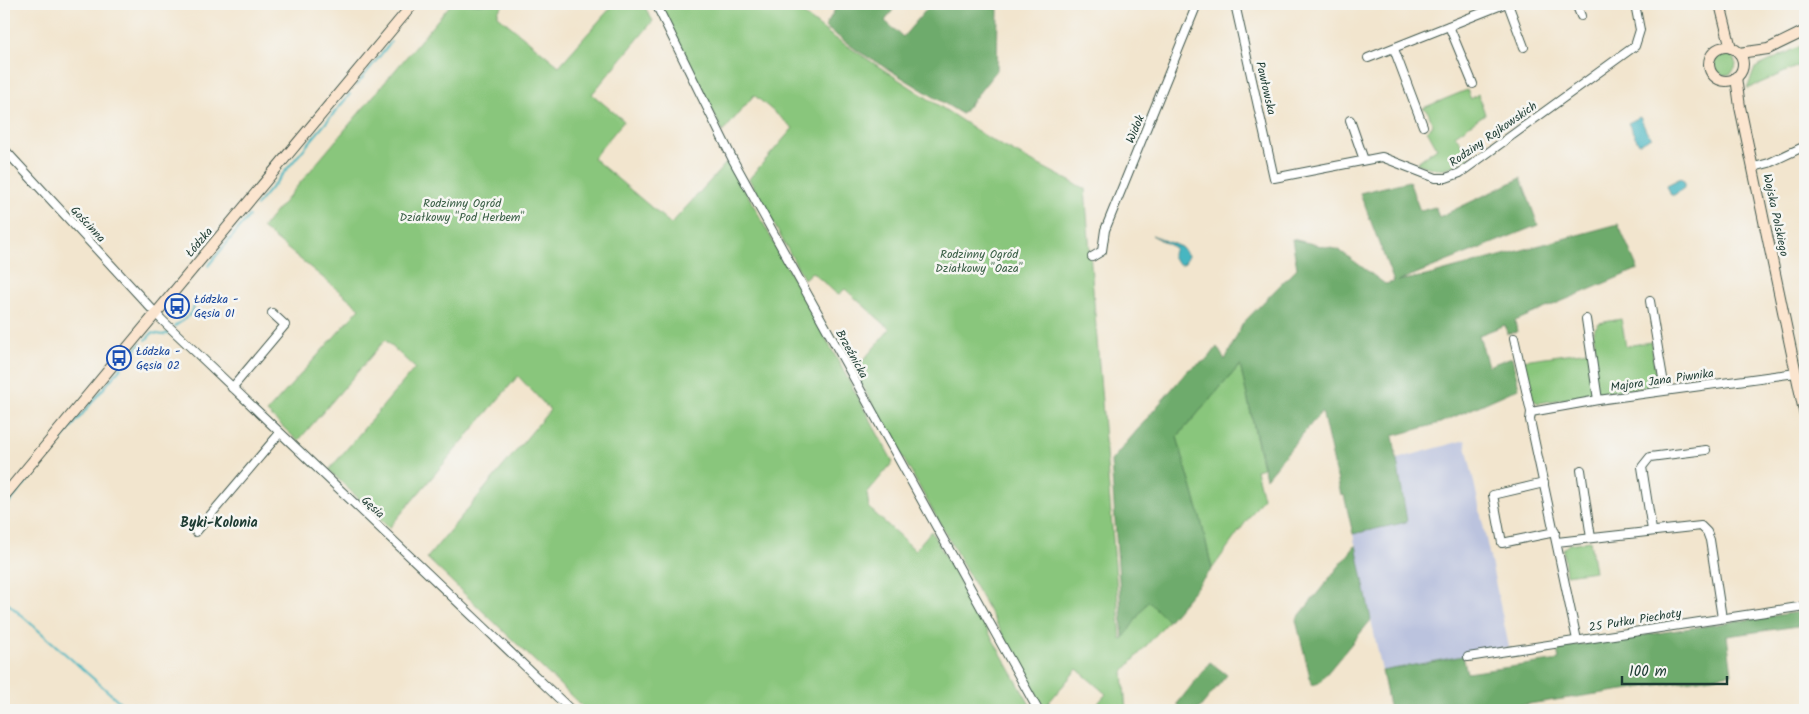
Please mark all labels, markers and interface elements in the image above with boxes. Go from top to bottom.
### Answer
street label: Pawłowska [1250,59,1281,117]
street label: Rodziny Rajkowskich [1445,97,1541,172]
street label: Widok [1121,112,1150,146]
street label: Wojska Polskiego [1757,172,1794,258]
park label: Rodzinny Ogród Działkowy "Pod Herbem" [400,194,524,227]
street label: Gościnna [66,202,110,247]
street label: Łódzka [181,223,218,261]
park label: Rodzinny Ogród Działkowy "Oaza" [935,245,1023,278]
place label: Łódzka - Gęsia 01 [194,290,239,323]
bus stop icon: Łódzka - Gęsia 01 [164,293,190,319]
street label: Brzeźnicka [830,326,873,382]
place label: Łódzka - Gęsia 02 [136,342,181,375]
bus stop icon: Łódzka - Gęsia 02 [106,345,132,371]
street label: Majora Jana Piwnika [1609,364,1715,397]
street label: Gęsia [357,491,389,523]
district label: Byki-Kolonia [180,512,258,534]
street label: 25 Pułku Piechoty [1588,604,1683,637]
scale bar [1622,654,1726,686]
text: 100 m [1629,660,1667,684]

